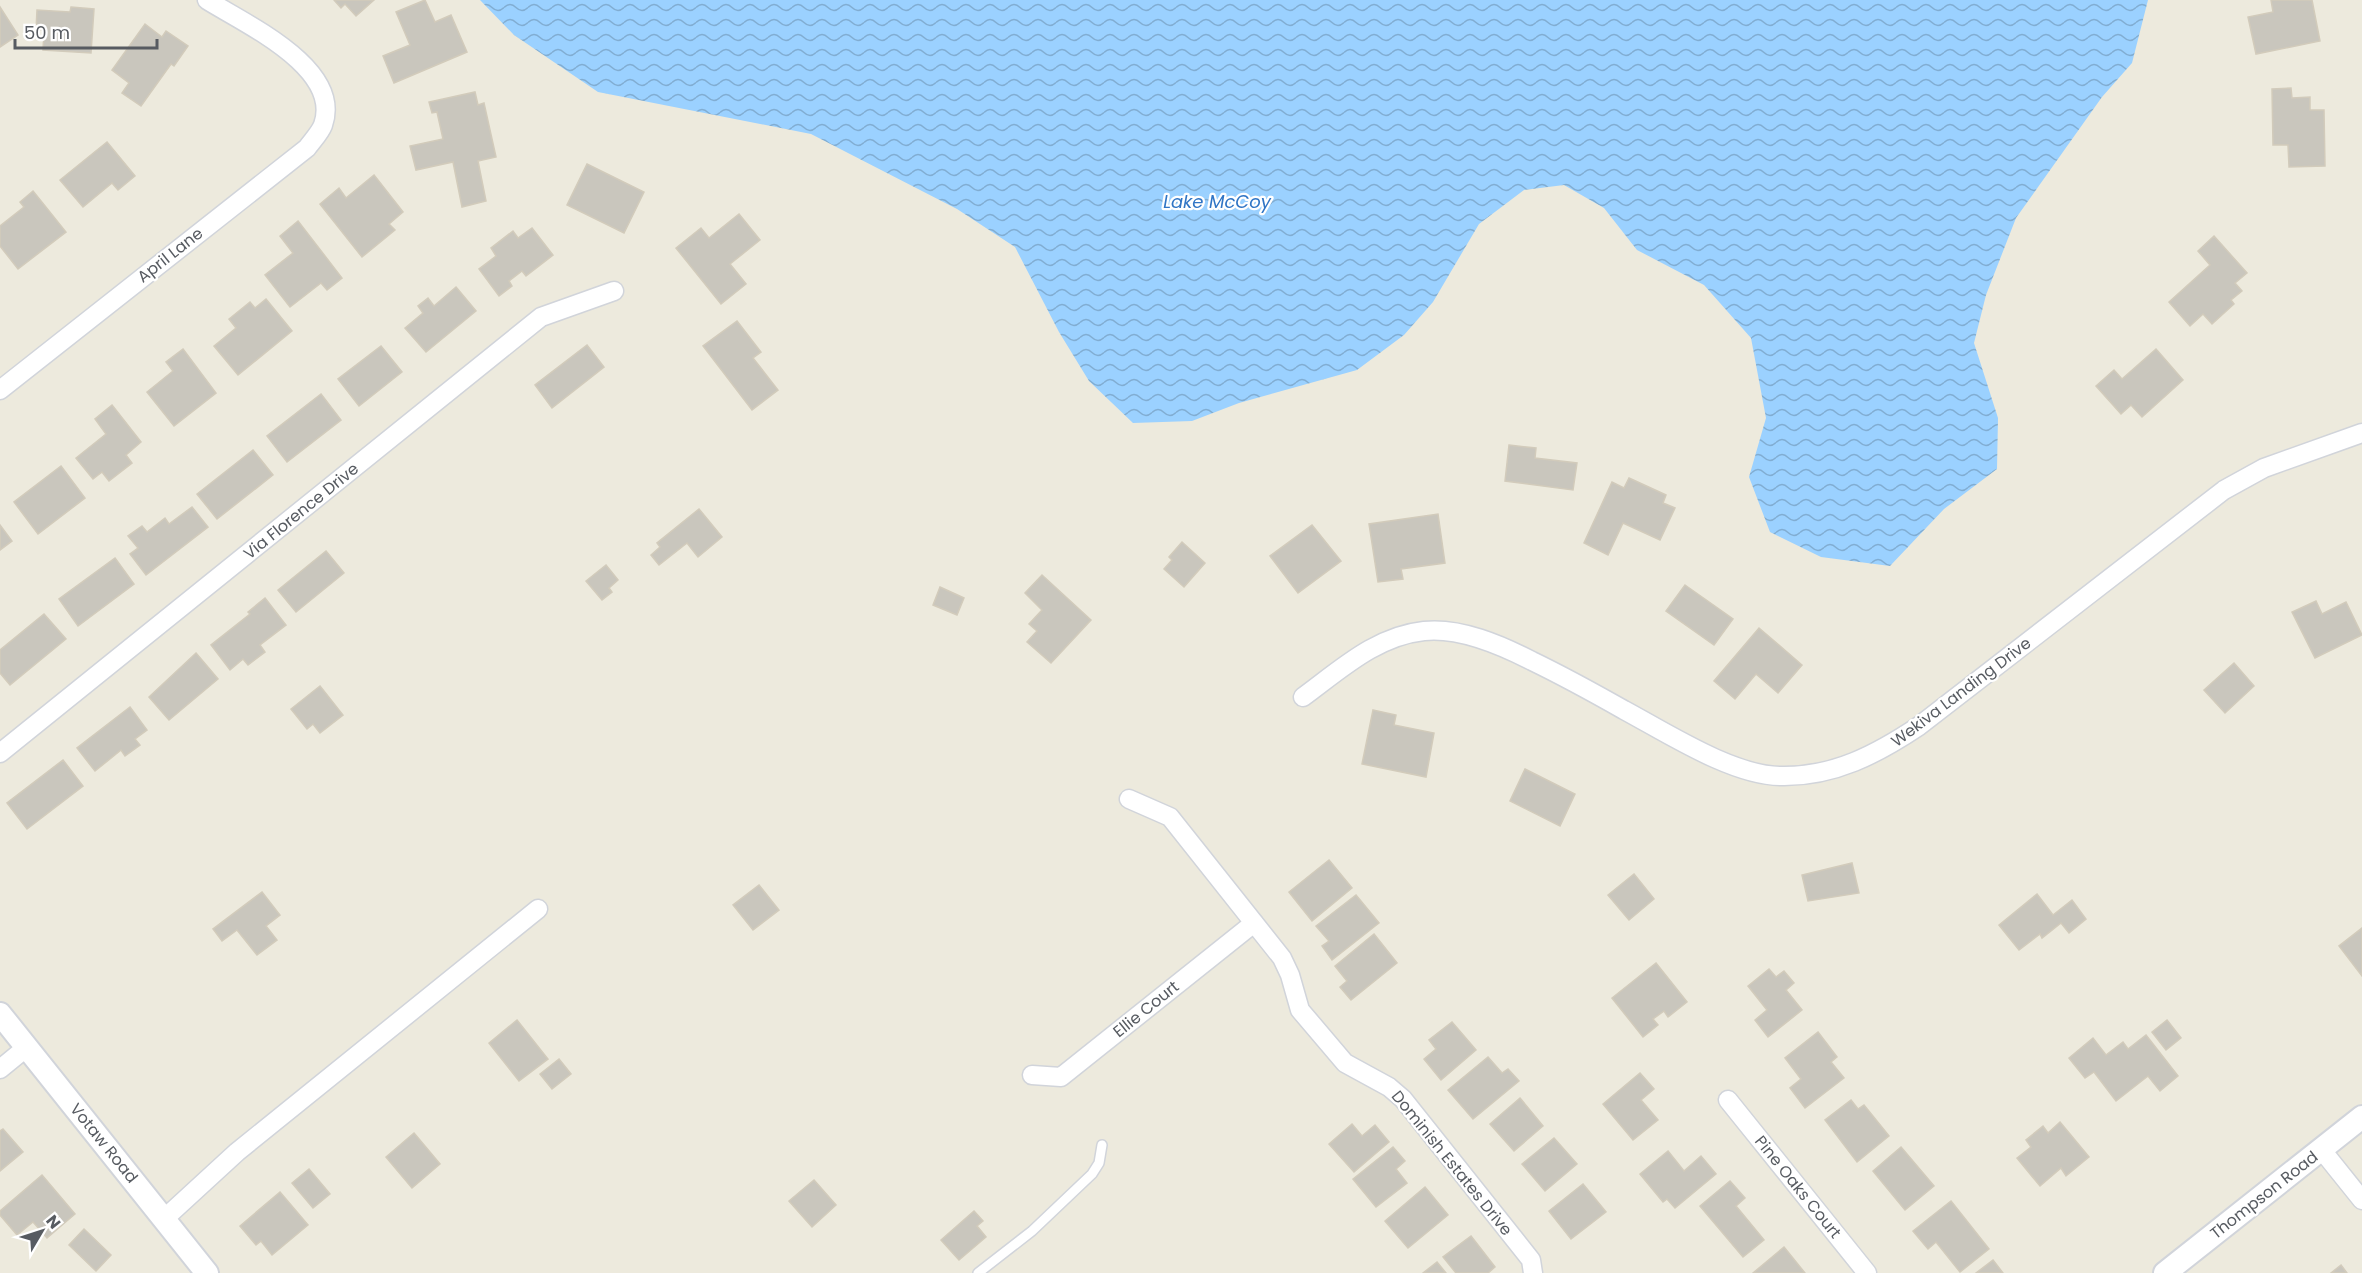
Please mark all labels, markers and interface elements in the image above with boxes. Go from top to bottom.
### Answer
scale bar [15,12,158,50]
text: 50 m [24,20,70,45]
water label: Lake McCoy [1163,189,1272,214]
street label: April Lane [132,222,208,288]
street label: Via Florence Drive [238,457,364,565]
street label: Wekiva Landing Drive [1886,632,2036,752]
street label: Ellie Court [1108,975,1184,1043]
street label: Dominish Estates Drive [1386,1086,1518,1241]
street label: Votaw Road [65,1098,143,1188]
street label: Pine Oaks Court [1749,1131,1847,1244]
street label: Thompson Road [2205,1146,2323,1244]
north arrow [12,1201,72,1261]
text: N [41,1210,66,1234]

